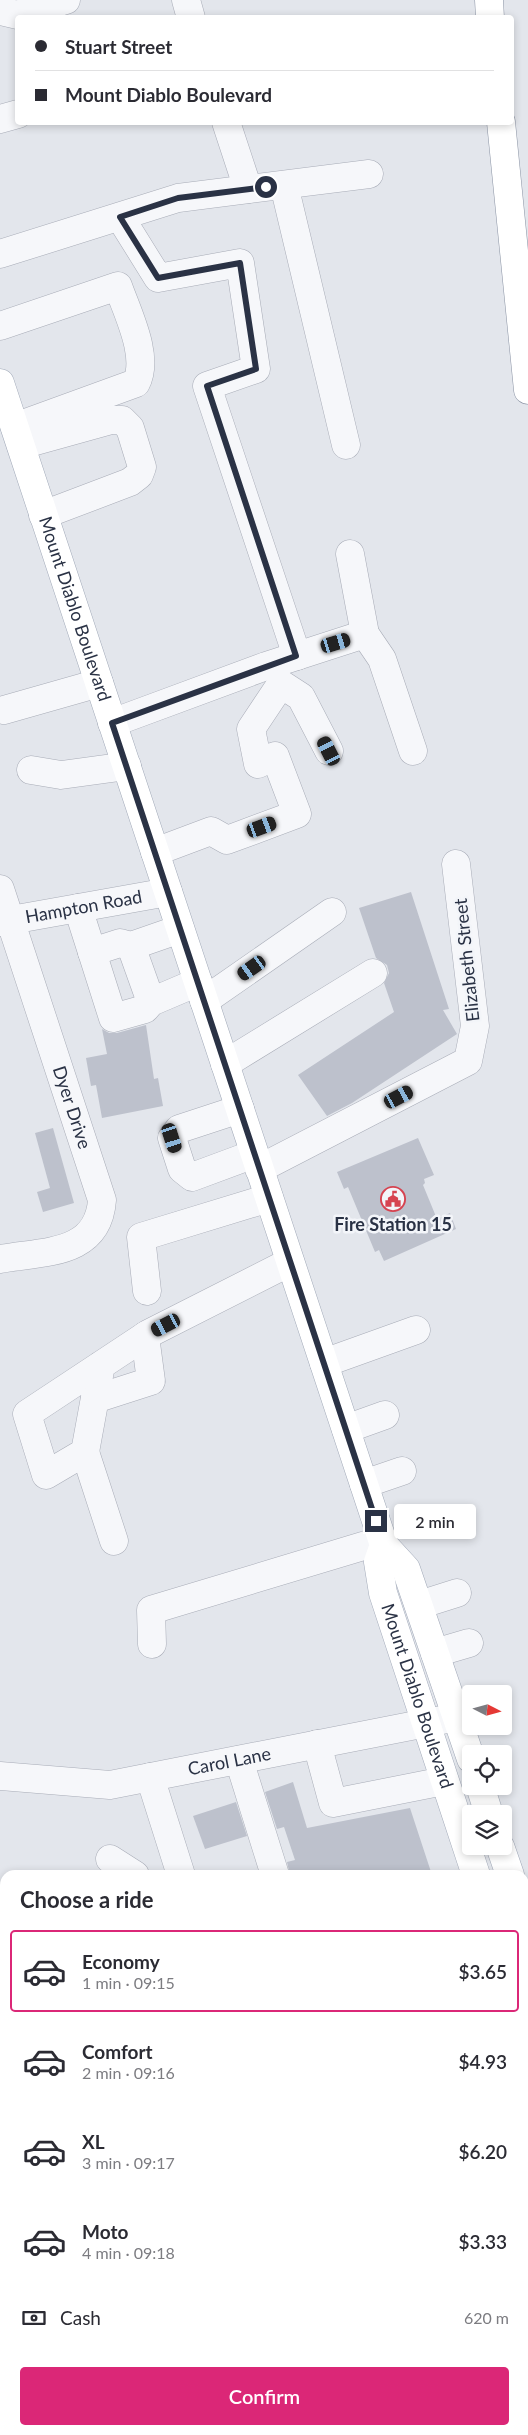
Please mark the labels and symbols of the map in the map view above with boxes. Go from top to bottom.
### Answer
route start [255,176,277,198]
street label: Mount Diablo Boulevard [35,513,116,704]
car [319,631,352,655]
car [315,734,342,768]
car [245,815,278,839]
street label: Hampton Road [23,885,144,927]
street label: Elizabeth Street [449,897,483,1023]
car [235,953,268,983]
street label: Dyer Drive [49,1063,96,1151]
car [382,1083,415,1111]
car [160,1121,183,1155]
public building icon: Fire Station 15 [380,1186,406,1212]
place label: Fire Station 15 [334,1213,452,1235]
car [149,1312,182,1338]
callout: 2 min [394,1504,476,1538]
route end [365,1510,387,1532]
street label: Mount Diablo Boulevard [377,1601,459,1791]
north arrow [462,1685,512,1735]
street label: Carol Lane [186,1742,273,1780]

